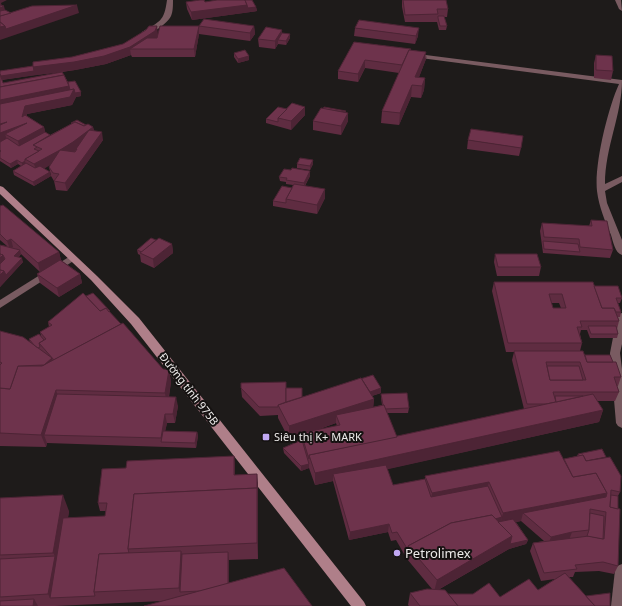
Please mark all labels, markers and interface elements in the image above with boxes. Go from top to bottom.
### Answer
street label: Đường tỉnh 975B [156,349,222,428]
place label: Siêu thị K+ MARK [274,429,362,444]
marker: Siêu thị K+ MARK [261,432,271,442]
place label: Petrolimex [405,544,471,562]
marker: Petrolimex [392,548,402,558]

